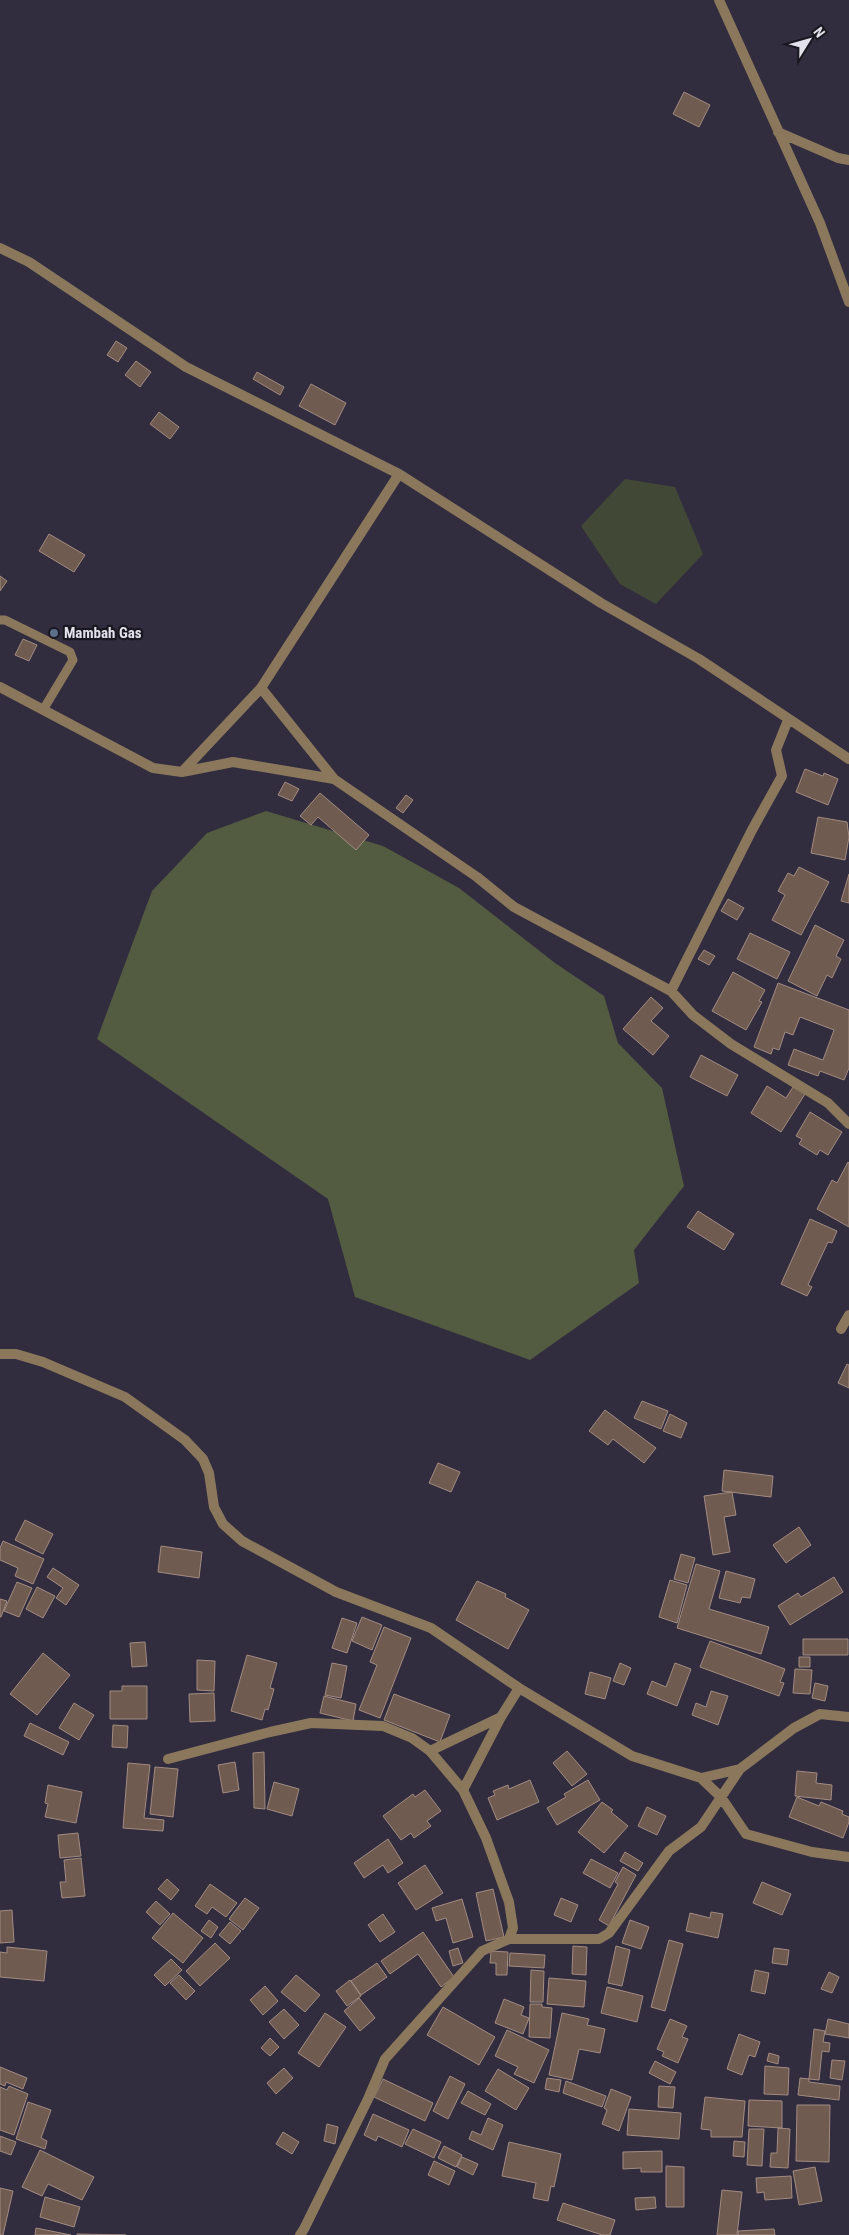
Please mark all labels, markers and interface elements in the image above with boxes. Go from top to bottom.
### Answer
north arrow [784,15,834,65]
text: N [810,24,828,40]
place label: Mambah Gas [64,624,142,642]
marker: Mambah Gas [48,627,60,639]

